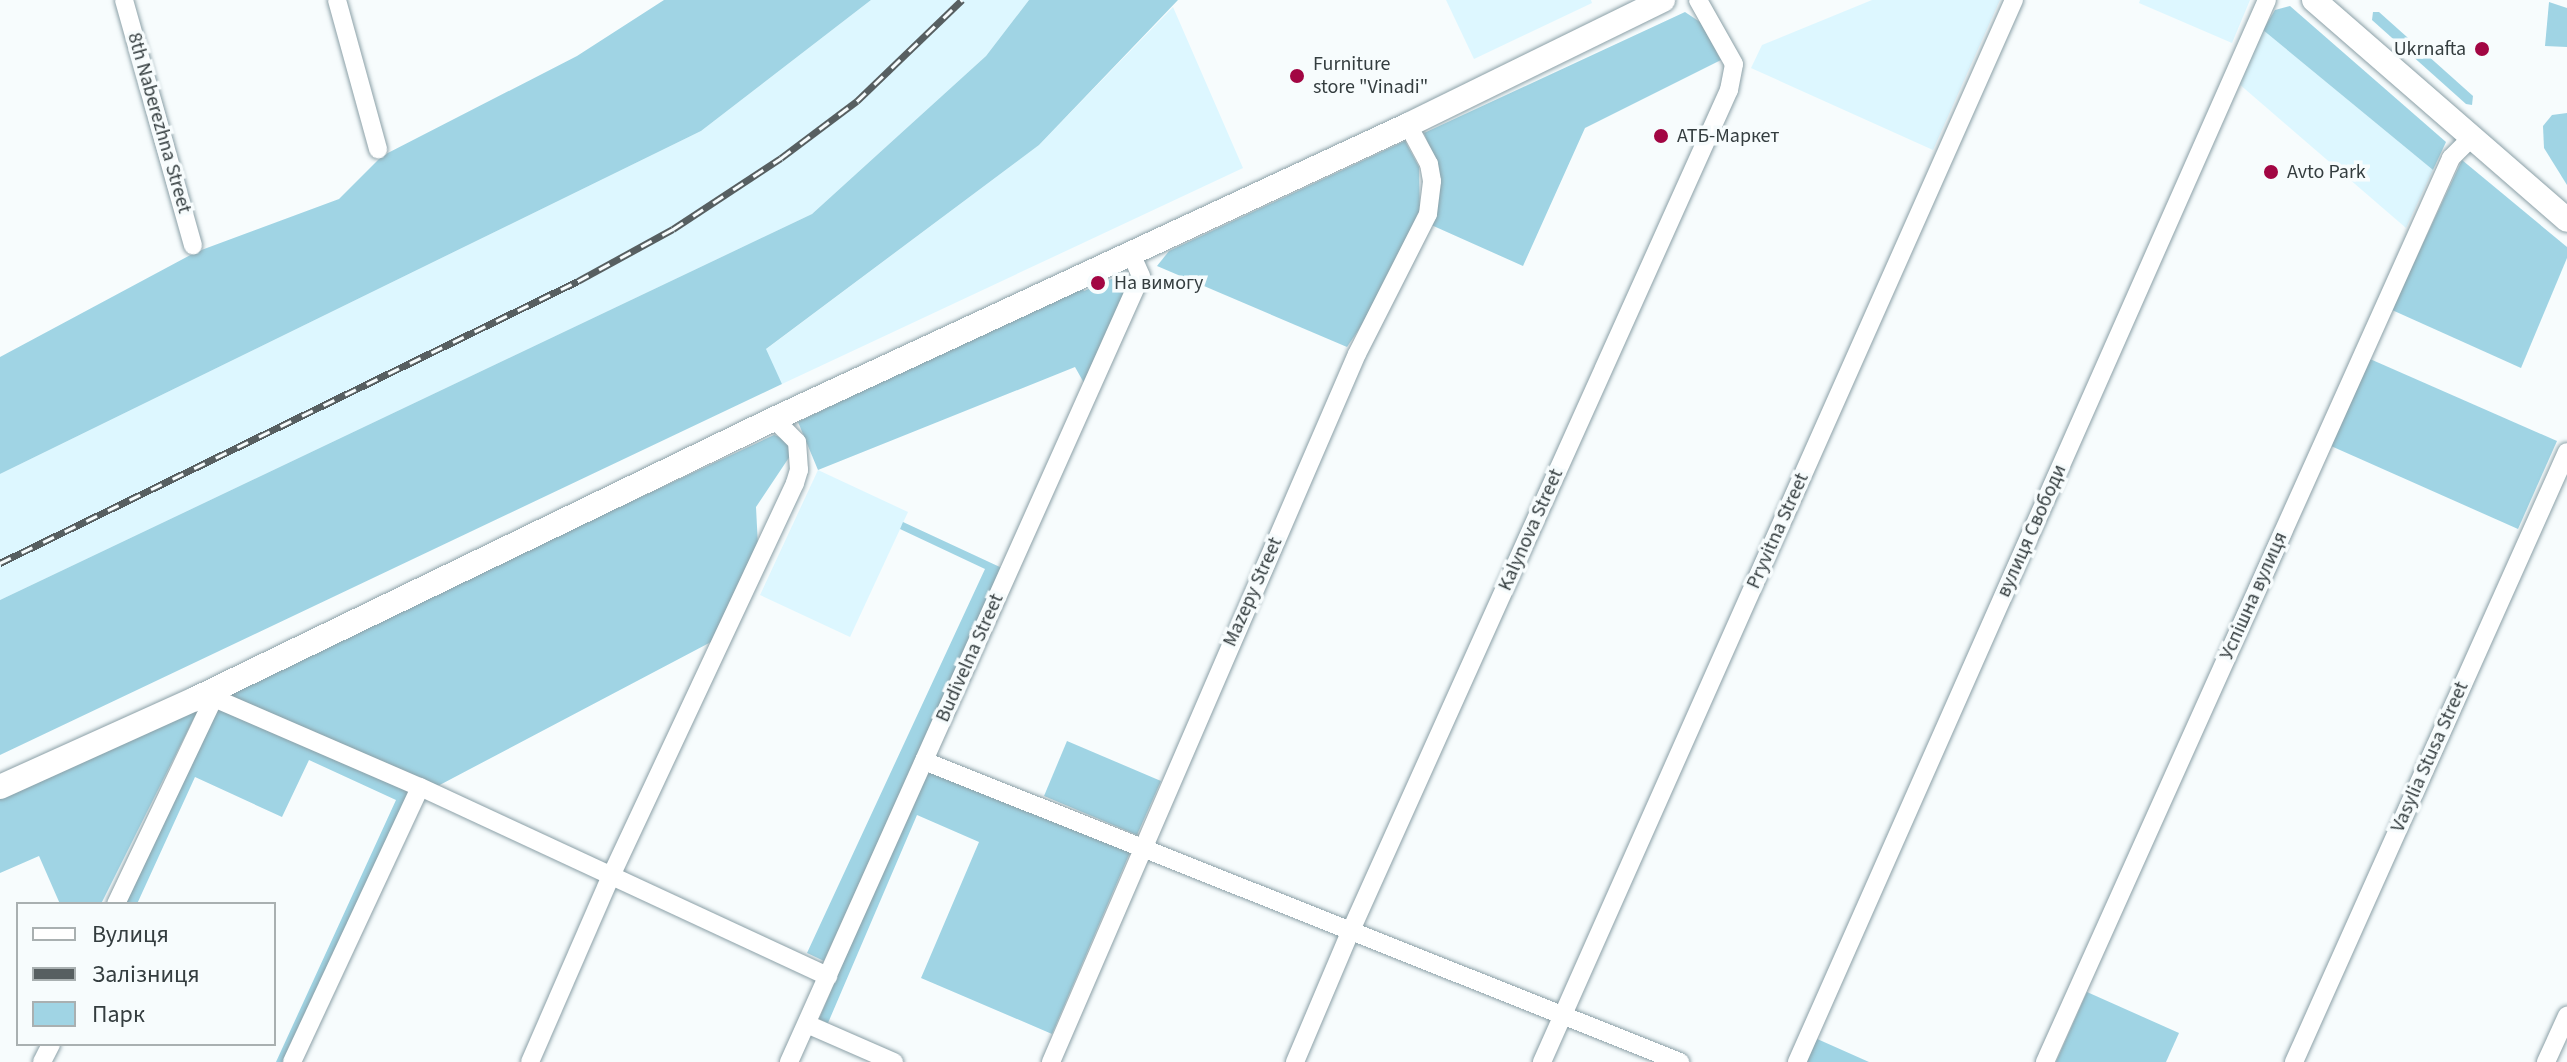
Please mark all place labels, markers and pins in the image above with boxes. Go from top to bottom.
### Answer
place label: Ukrnafta [2394,37,2466,61]
marker: Ukrnafta [2473,40,2491,58]
place label: Furniture store "Vinadi" [1313,52,1428,99]
marker: Furniture store "Vinadi" [1288,67,1306,85]
place label: АТБ-Маркет [1677,124,1780,148]
marker: АТБ-Маркет [1652,127,1670,145]
place label: Avto Park [2287,160,2366,184]
marker: Avto Park [2262,163,2280,181]
place label: На вимогу [1114,271,1203,295]
marker: На вимогу [1089,274,1107,292]

